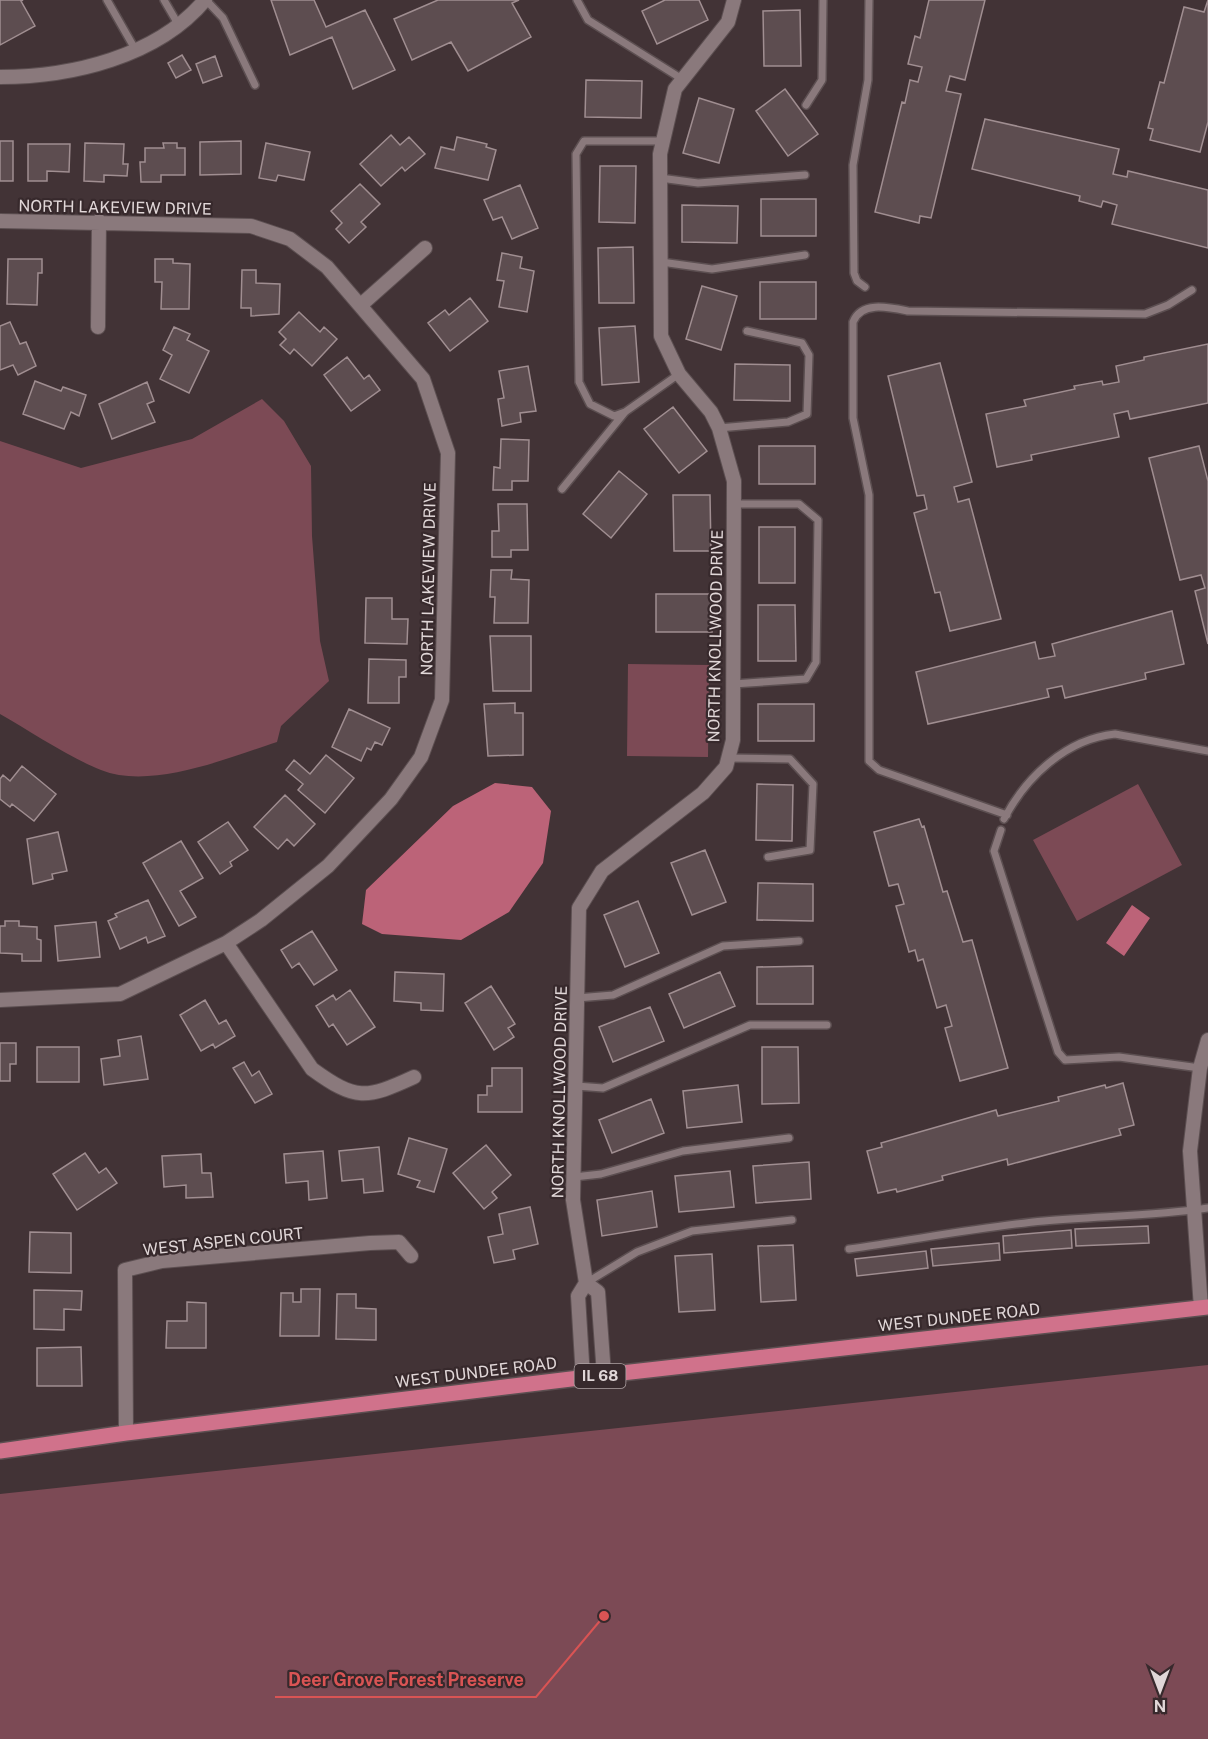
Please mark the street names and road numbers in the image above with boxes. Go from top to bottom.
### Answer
street label: NORTH LAKEVIEW DRIVE [18,196,212,219]
street label: NORTH LAKEVIEW DRIVE [417,482,440,676]
street label: NORTH KNOLLWOOD DRIVE [704,529,727,743]
street label: NORTH KNOLLWOOD DRIVE [548,985,571,1199]
street label: WEST ASPEN COURT [142,1224,305,1259]
street label: WEST DUNDEE ROAD [877,1300,1041,1335]
street label: WEST DUNDEE ROAD [394,1353,558,1392]
road number: IL 68 [574,1364,626,1388]

